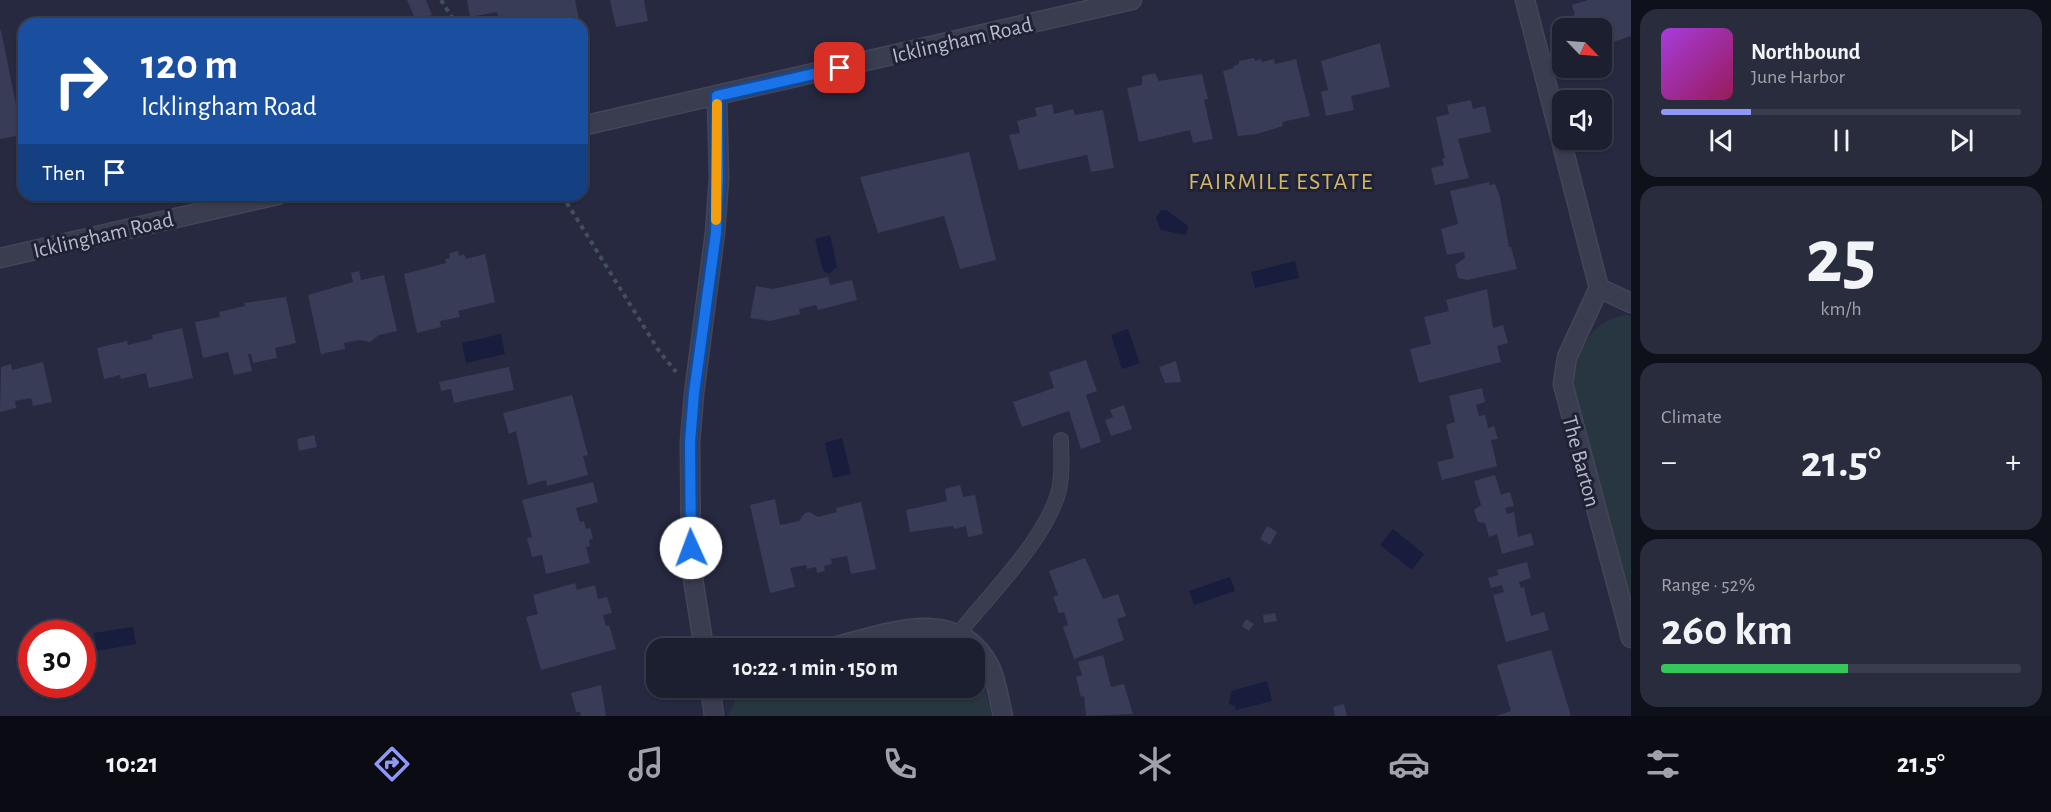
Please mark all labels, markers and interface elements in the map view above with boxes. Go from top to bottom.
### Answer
street label: Icklingham Road [890,13,1034,67]
north arrow [1552,18,1612,78]
map controls [1552,18,1612,150]
text: Northbound [1751,41,1860,63]
icon: right [42,42,120,120]
pin [814,42,865,93]
text: 120 m [141,44,238,86]
icon: arrive [823,51,856,84]
text: June Harbor [1751,67,1845,87]
button: sound [1552,90,1612,150]
text: Icklingham Road [141,93,317,120]
icon: previous [1705,124,1738,157]
icon: pause [1825,124,1858,157]
icon: next [1945,124,1978,157]
icon: arrive [98,156,131,189]
text: Then [42,162,86,184]
district label: FAIRMILE ESTATE [1188,170,1374,194]
street label: Icklingham Road [31,208,175,262]
text: 25 [1806,219,1876,297]
text: km/h [1820,299,1862,319]
text: Climate [1661,407,1722,427]
street label: The Barton [1558,413,1604,509]
text: 21.5° [1801,440,1881,485]
text: − [1661,446,1677,479]
text: + [2005,446,2021,479]
position arrow [659,516,723,580]
text: Range · 52% [1661,575,1755,595]
text: 260 km [1661,608,1793,653]
speed limit sign: 30 [18,620,96,698]
text: 10:22 · 1 min · 150 m [733,657,898,679]
icon: directions [371,743,413,785]
icon: music [625,743,667,785]
icon: phone [879,743,921,785]
icon: climate [1134,743,1176,785]
icon: car [1388,743,1430,785]
icon: filters [1642,743,1684,785]
text: 10:21 [106,750,159,777]
text: 21.5° [1897,750,1945,777]

